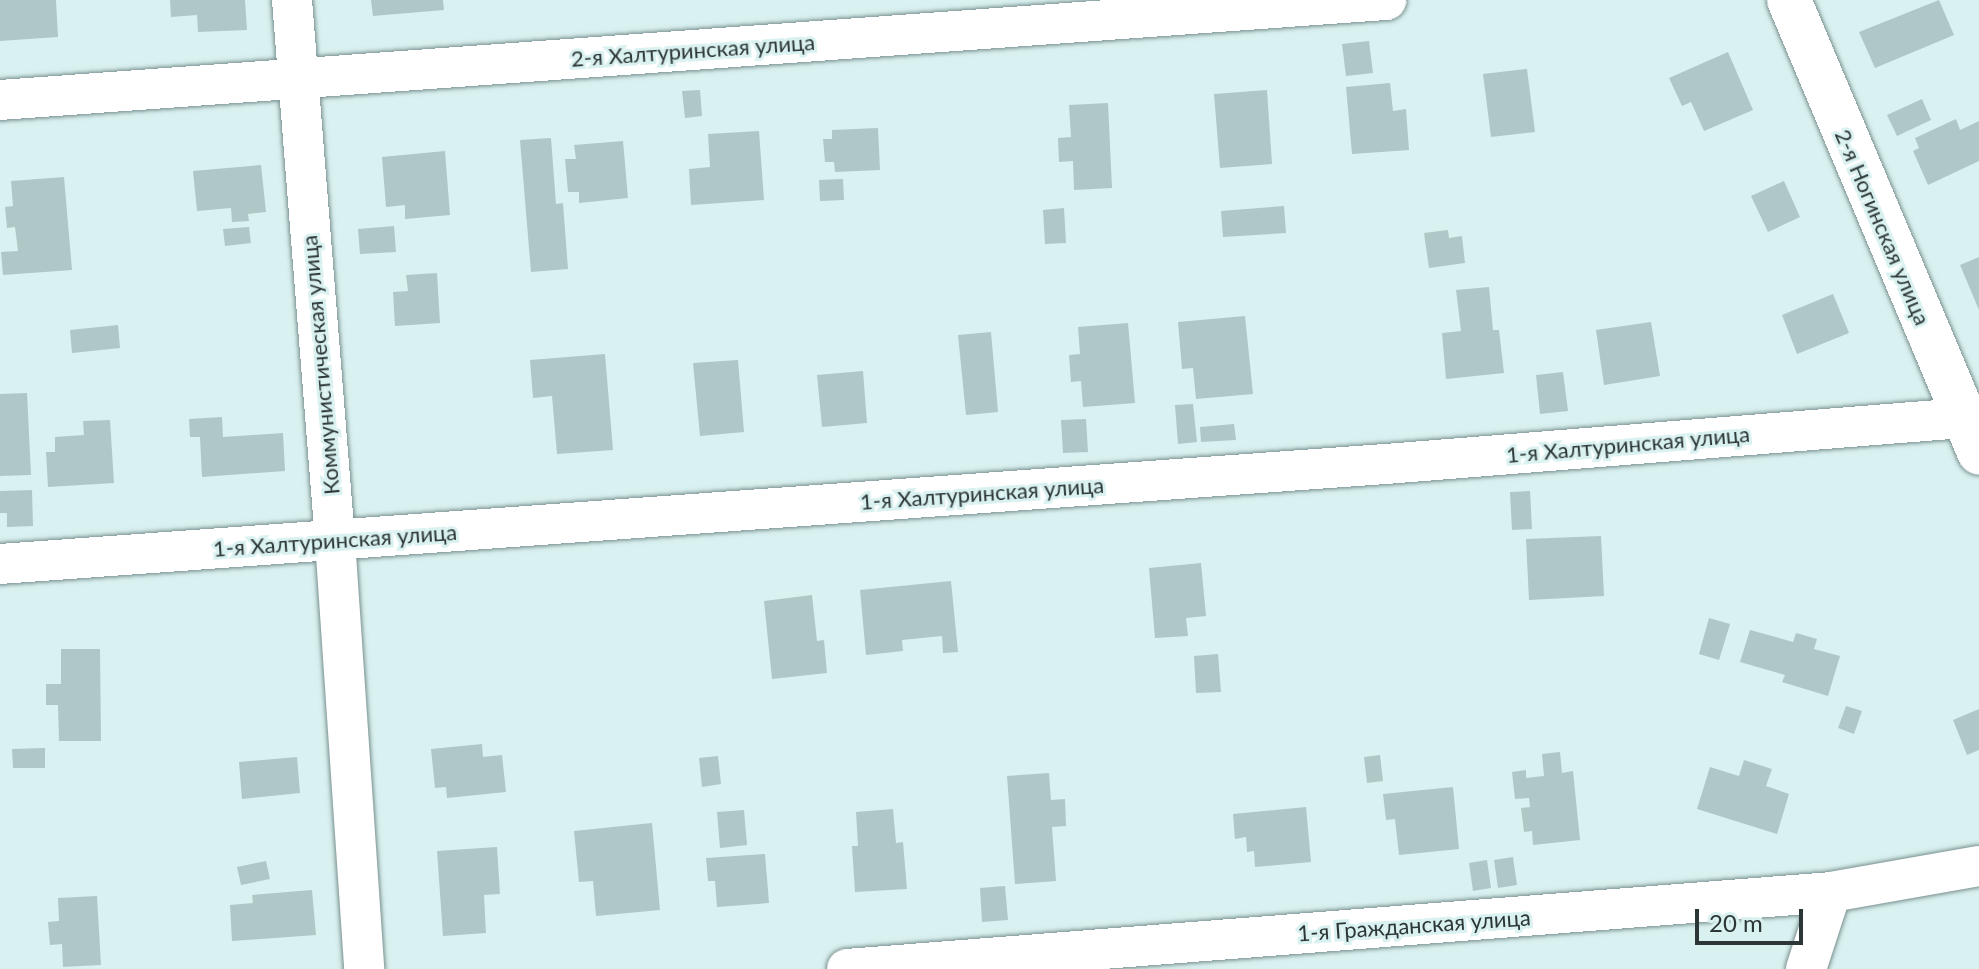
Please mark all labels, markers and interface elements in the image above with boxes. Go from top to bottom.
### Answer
street label: 2-я Халтуринская улица [570,28,816,72]
street label: 2-я Ногинская улица [1830,125,1936,329]
street label: Коммунистическая улица [296,234,344,496]
street label: 1-я Халтуринская улица [1505,420,1751,468]
street label: 1-я Халтуринская улица [859,471,1105,515]
street label: 1-я Халтуринская улица [212,518,458,562]
scale bar [1699,893,1807,943]
street label: 1-я Гражданская улица [1297,904,1531,946]
text: 20 m [1709,908,1763,937]

